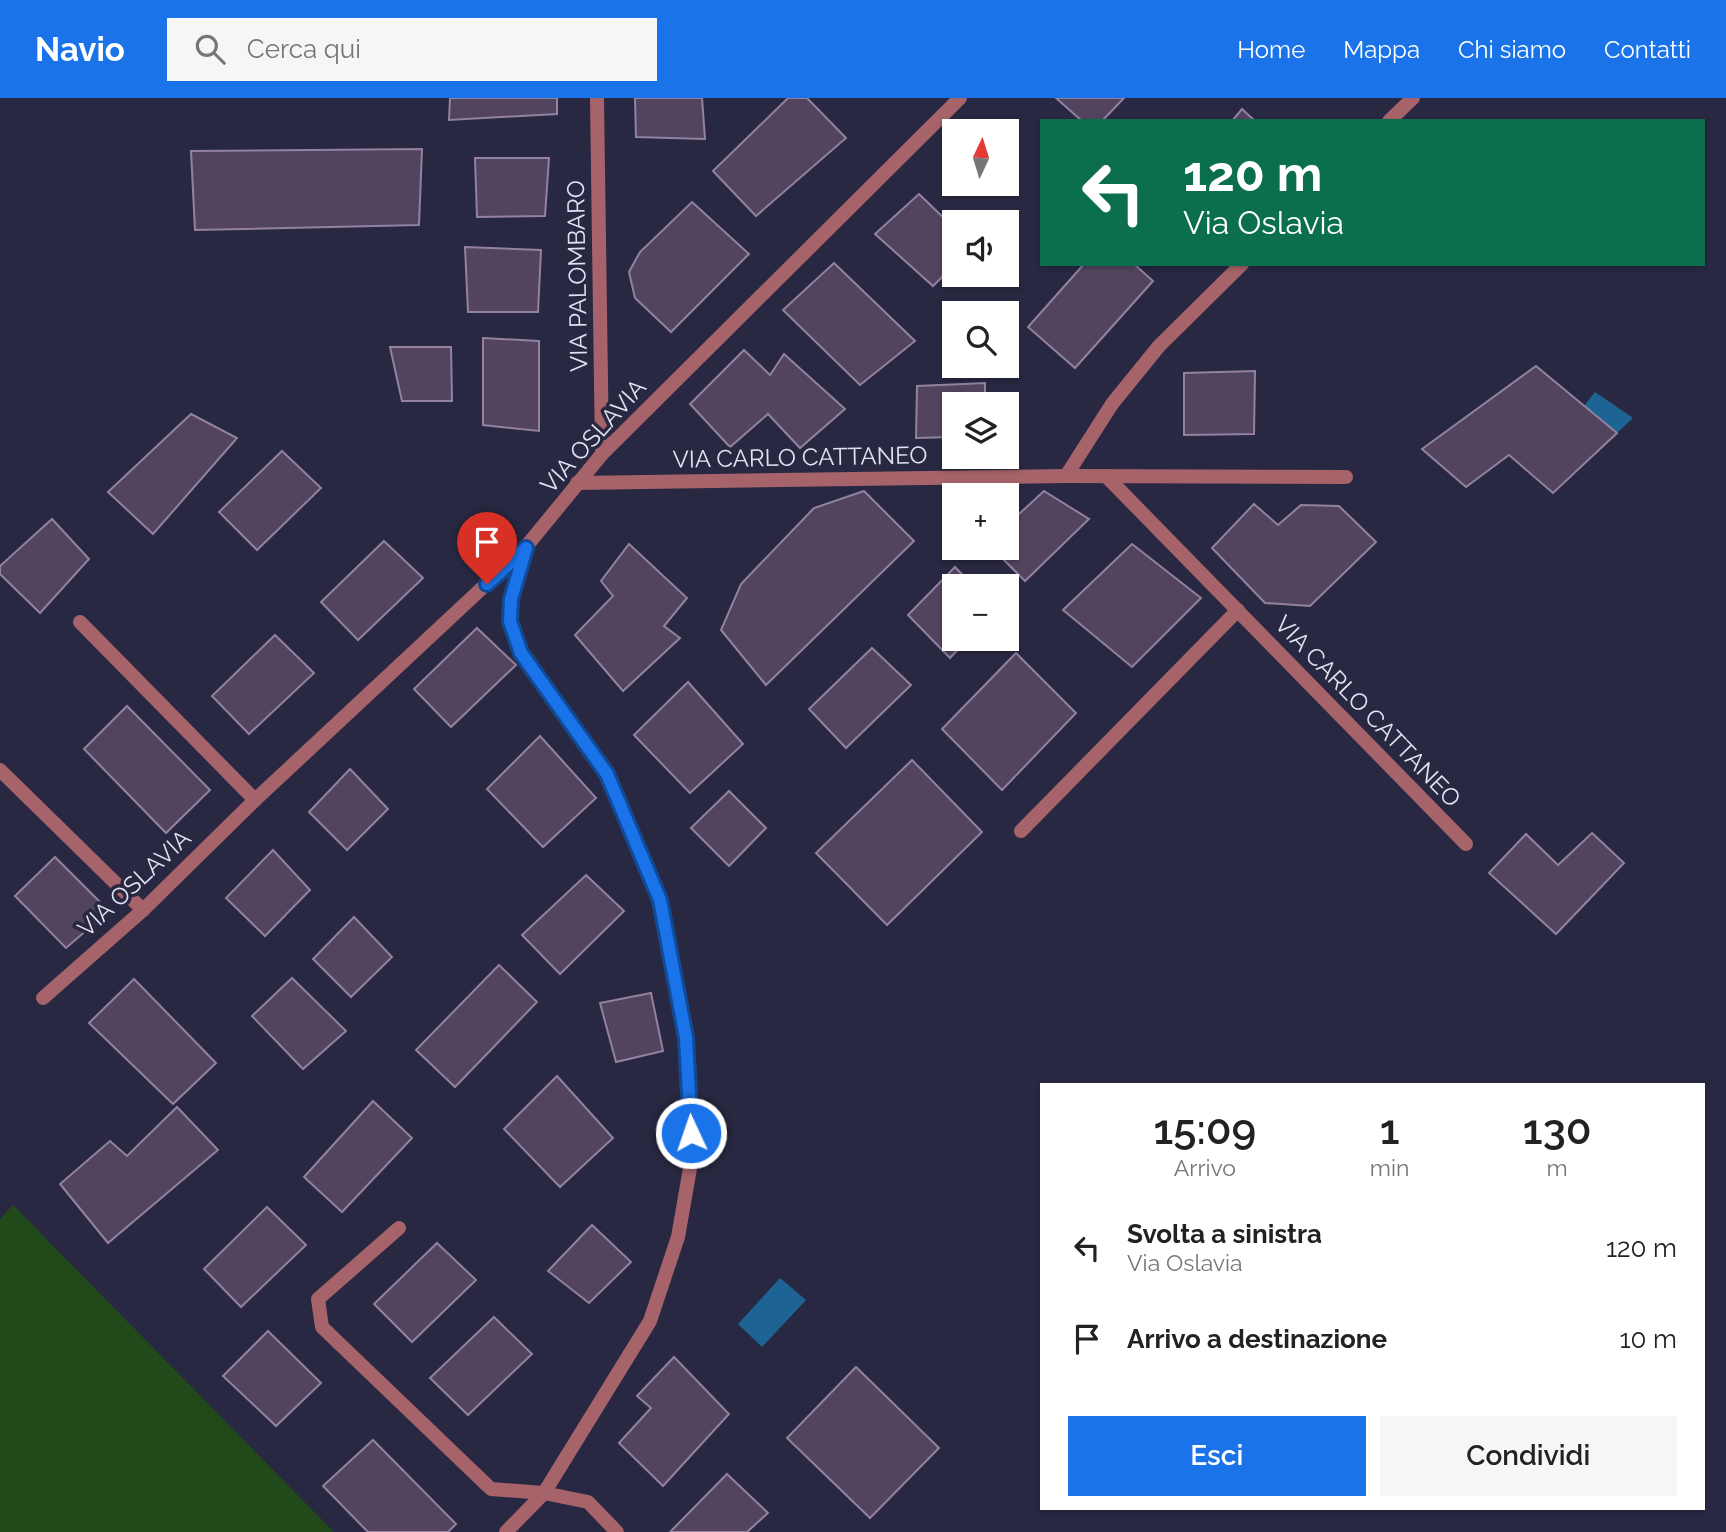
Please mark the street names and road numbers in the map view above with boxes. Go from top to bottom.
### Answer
street label: VIA PALOMBARO [561,180,593,372]
street label: VIA OSLAVIA [534,373,652,499]
street label: VIA CARLO CATTANEO [672,440,928,474]
street label: VIA CARLO CATTANEO [1269,609,1467,813]
street label: VIA OSLAVIA [72,823,196,943]

